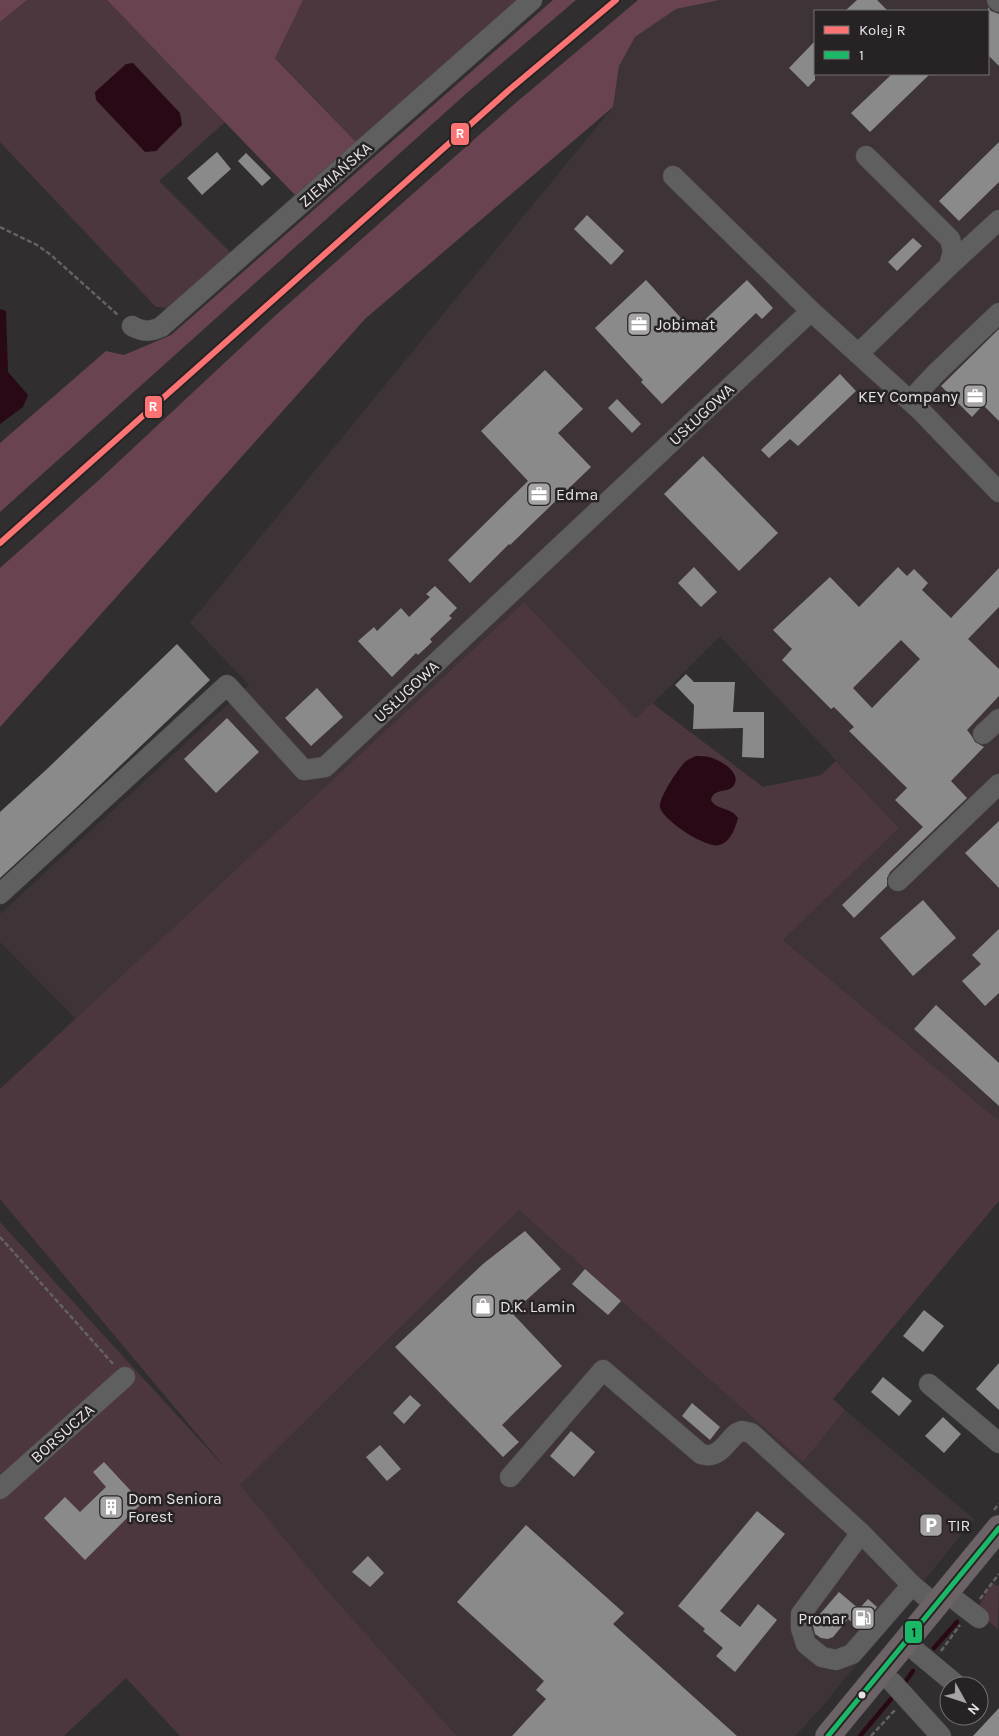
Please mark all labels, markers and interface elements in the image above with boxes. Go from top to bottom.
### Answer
legend [814,10,989,75]
text: Kolej R [859,21,906,39]
text: 1 [859,46,864,64]
line badge: R [450,122,470,146]
text: R [455,125,465,142]
street label: ZIEMIAŃSKA [295,138,375,211]
office icon: Jobimat [626,311,652,337]
place label: Jobimat [656,315,715,334]
street label: USŁUGOWA [665,380,738,449]
office icon: KEY Company [962,383,988,409]
place label: KEY Company [858,387,959,406]
line badge: R [144,395,163,419]
text: R [148,398,158,415]
office icon: Edma [526,481,552,507]
place label: Edma [556,485,598,504]
street label: USŁUGOWA [370,657,443,726]
shop icon: D.K. Lamin [470,1293,496,1319]
place label: D.K. Lamin [500,1297,575,1316]
street label: BORSUCZA [27,1400,98,1467]
place label: Dom Seniora Forest [128,1489,222,1526]
building icon: Dom Seniora Forest [98,1494,124,1520]
parking icon: TIR [918,1512,944,1538]
place label: TIR [948,1516,970,1535]
fuel station icon: Pronar [850,1605,876,1631]
place label: Pronar [798,1609,846,1628]
line badge: 1 [904,1620,923,1644]
text: 1 [912,1624,917,1641]
north arrow [939,1676,989,1726]
unlabelled marker [857,1690,867,1700]
text: N [964,1700,983,1718]

